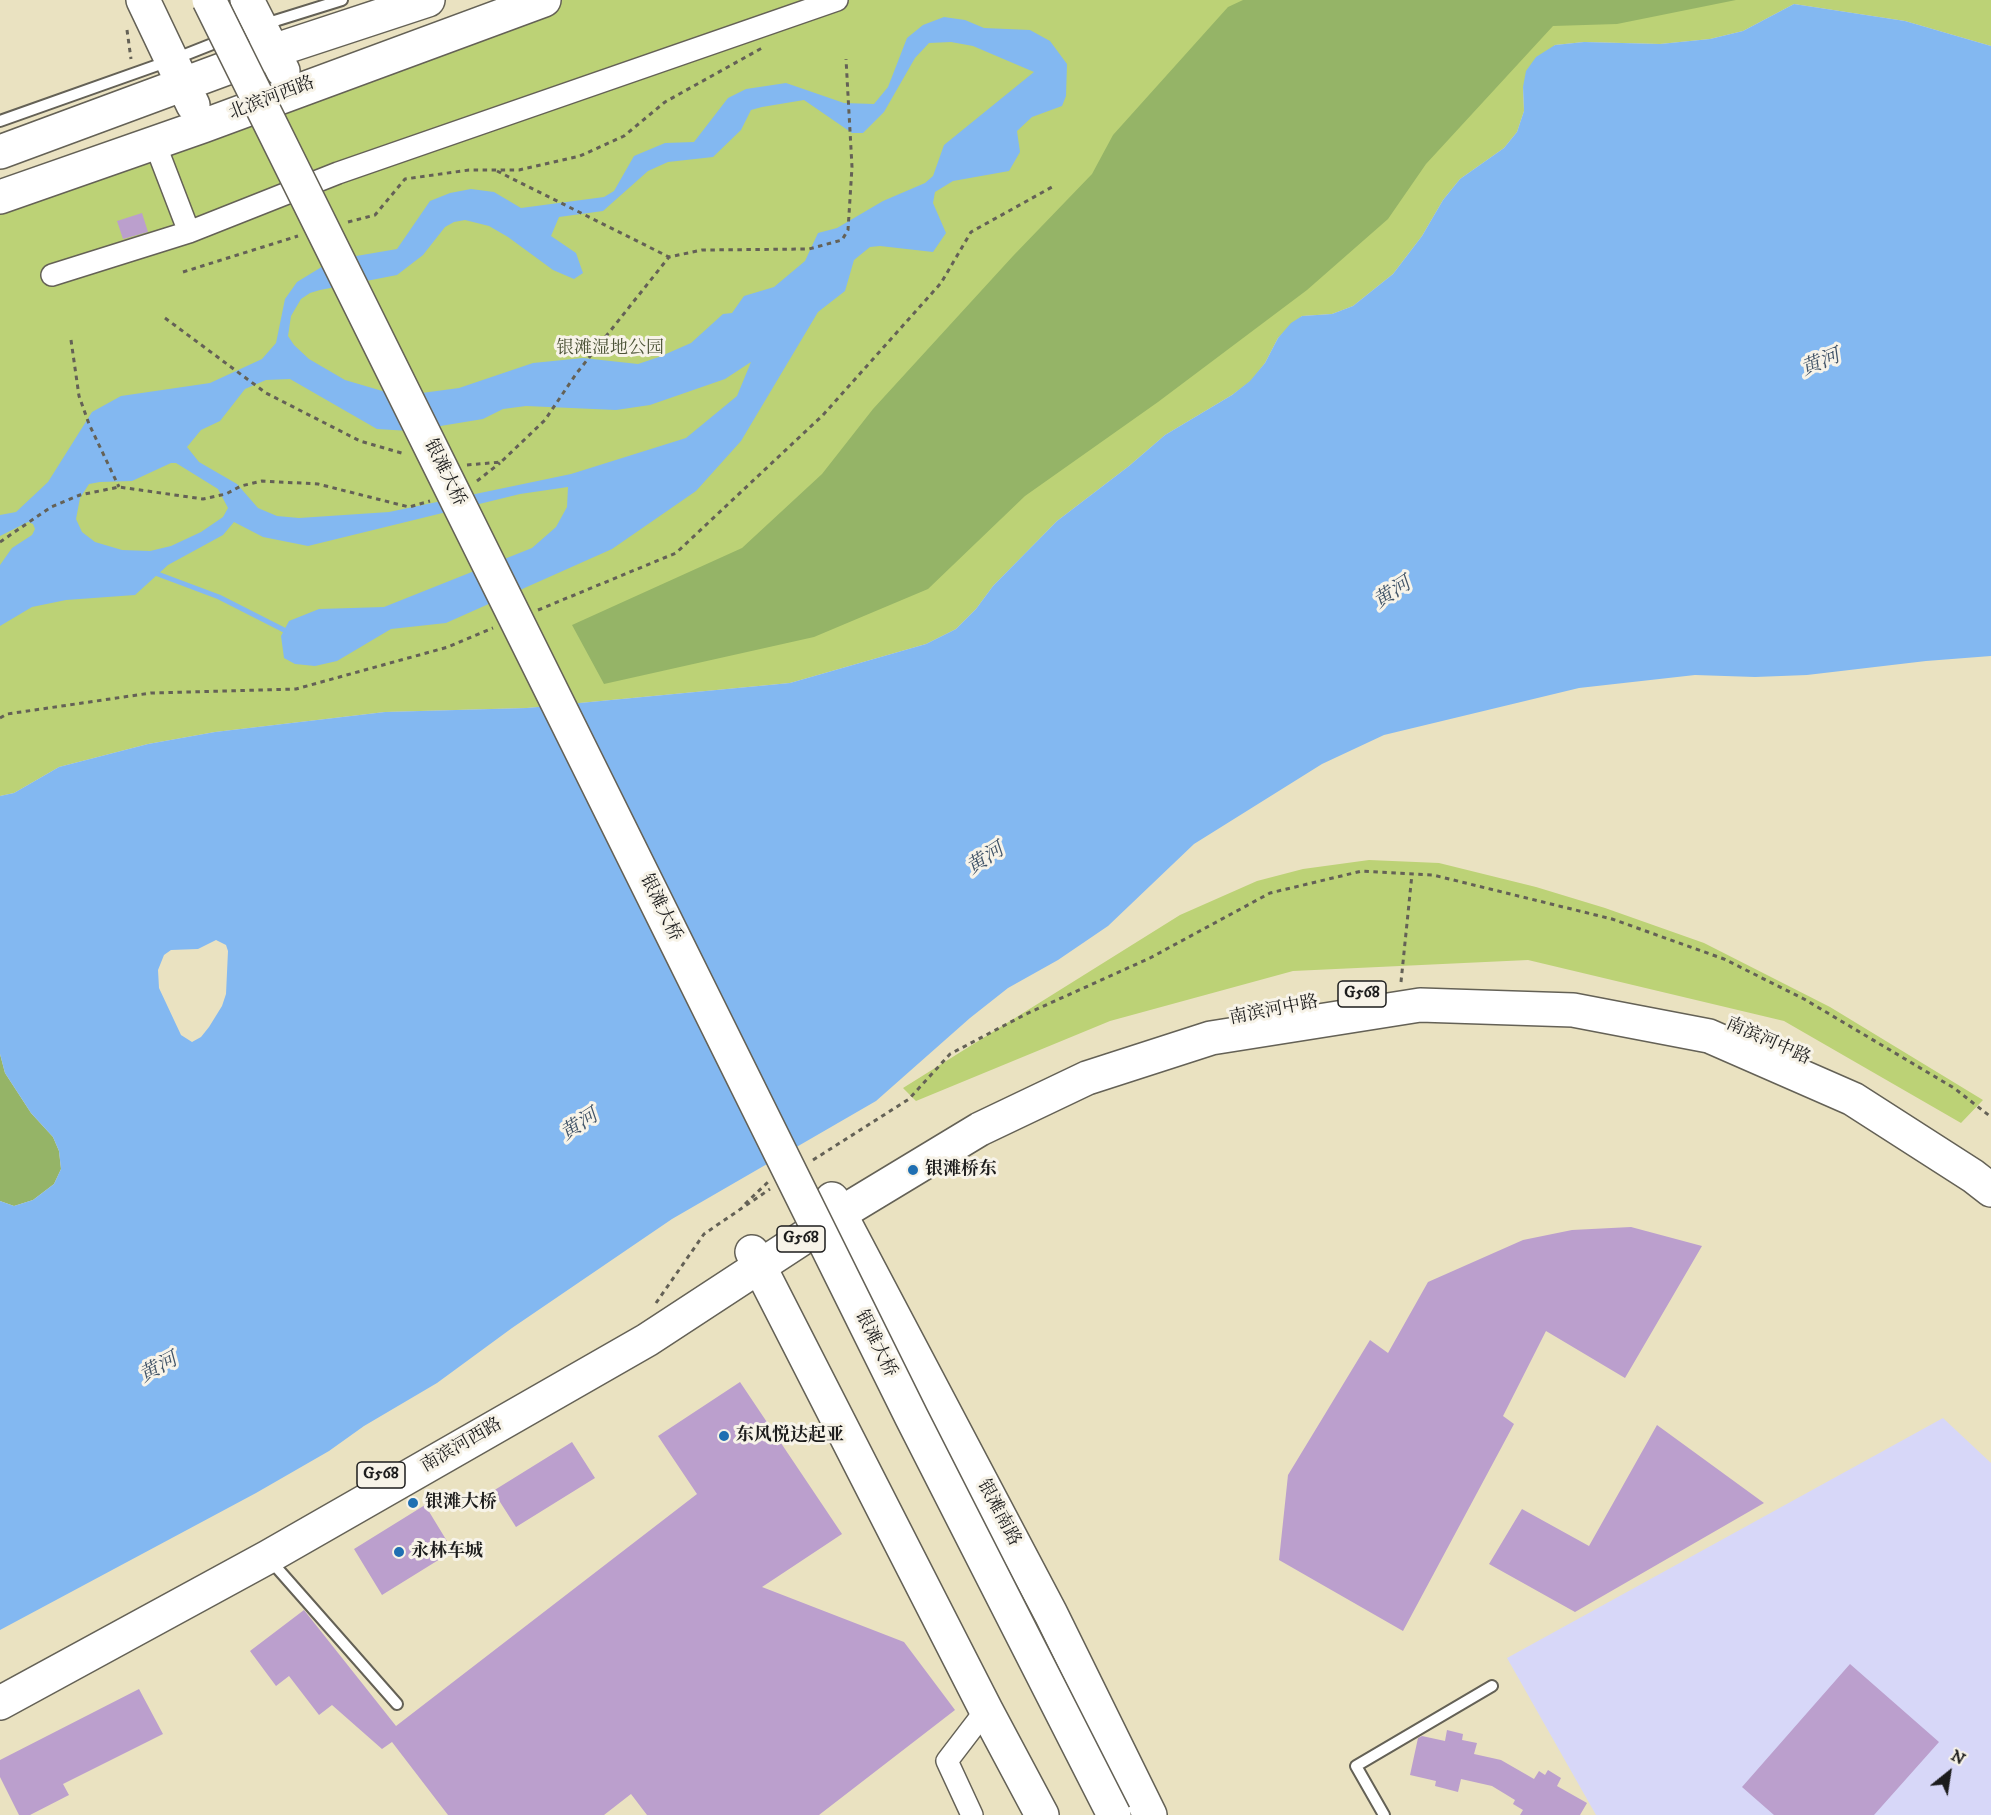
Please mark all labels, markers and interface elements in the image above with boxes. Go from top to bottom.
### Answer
street label: 北滨河西路 [226,73,318,125]
park label: 银滩湿地公园 [556,338,664,360]
water label: 黄河 [1798,345,1844,383]
street label: 银滩大桥 [419,436,469,510]
water label: 黄河 [1370,573,1416,615]
water label: 黄河 [963,839,1009,881]
street label: 银滩大桥 [635,871,685,945]
road number: G568 [1338,981,1386,1007]
street label: 南滨河中路 [1228,992,1320,1030]
street label: 南滨河中路 [1722,1014,1814,1070]
water label: 黄河 [557,1105,603,1147]
place label: 银滩桥东 [925,1159,997,1181]
marker: 银滩桥东 [906,1163,920,1177]
road number: G568 [777,1226,825,1252]
street label: 银滩大桥 [850,1307,900,1381]
water label: 黄河 [136,1349,182,1389]
street label: 南滨河西路 [418,1414,506,1478]
place label: 东风悦达起亚 [736,1425,844,1447]
marker: 东风悦达起亚 [717,1429,731,1443]
road number: G568 [357,1462,405,1488]
street label: 银滩南路 [972,1476,1024,1550]
place label: 银滩大桥 [425,1492,497,1514]
marker: 银滩大桥 [406,1496,420,1510]
place label: 永林车城 [411,1541,483,1563]
marker: 永林车城 [392,1545,406,1559]
north arrow [1919,1743,1979,1803]
text: N [1947,1745,1969,1769]

